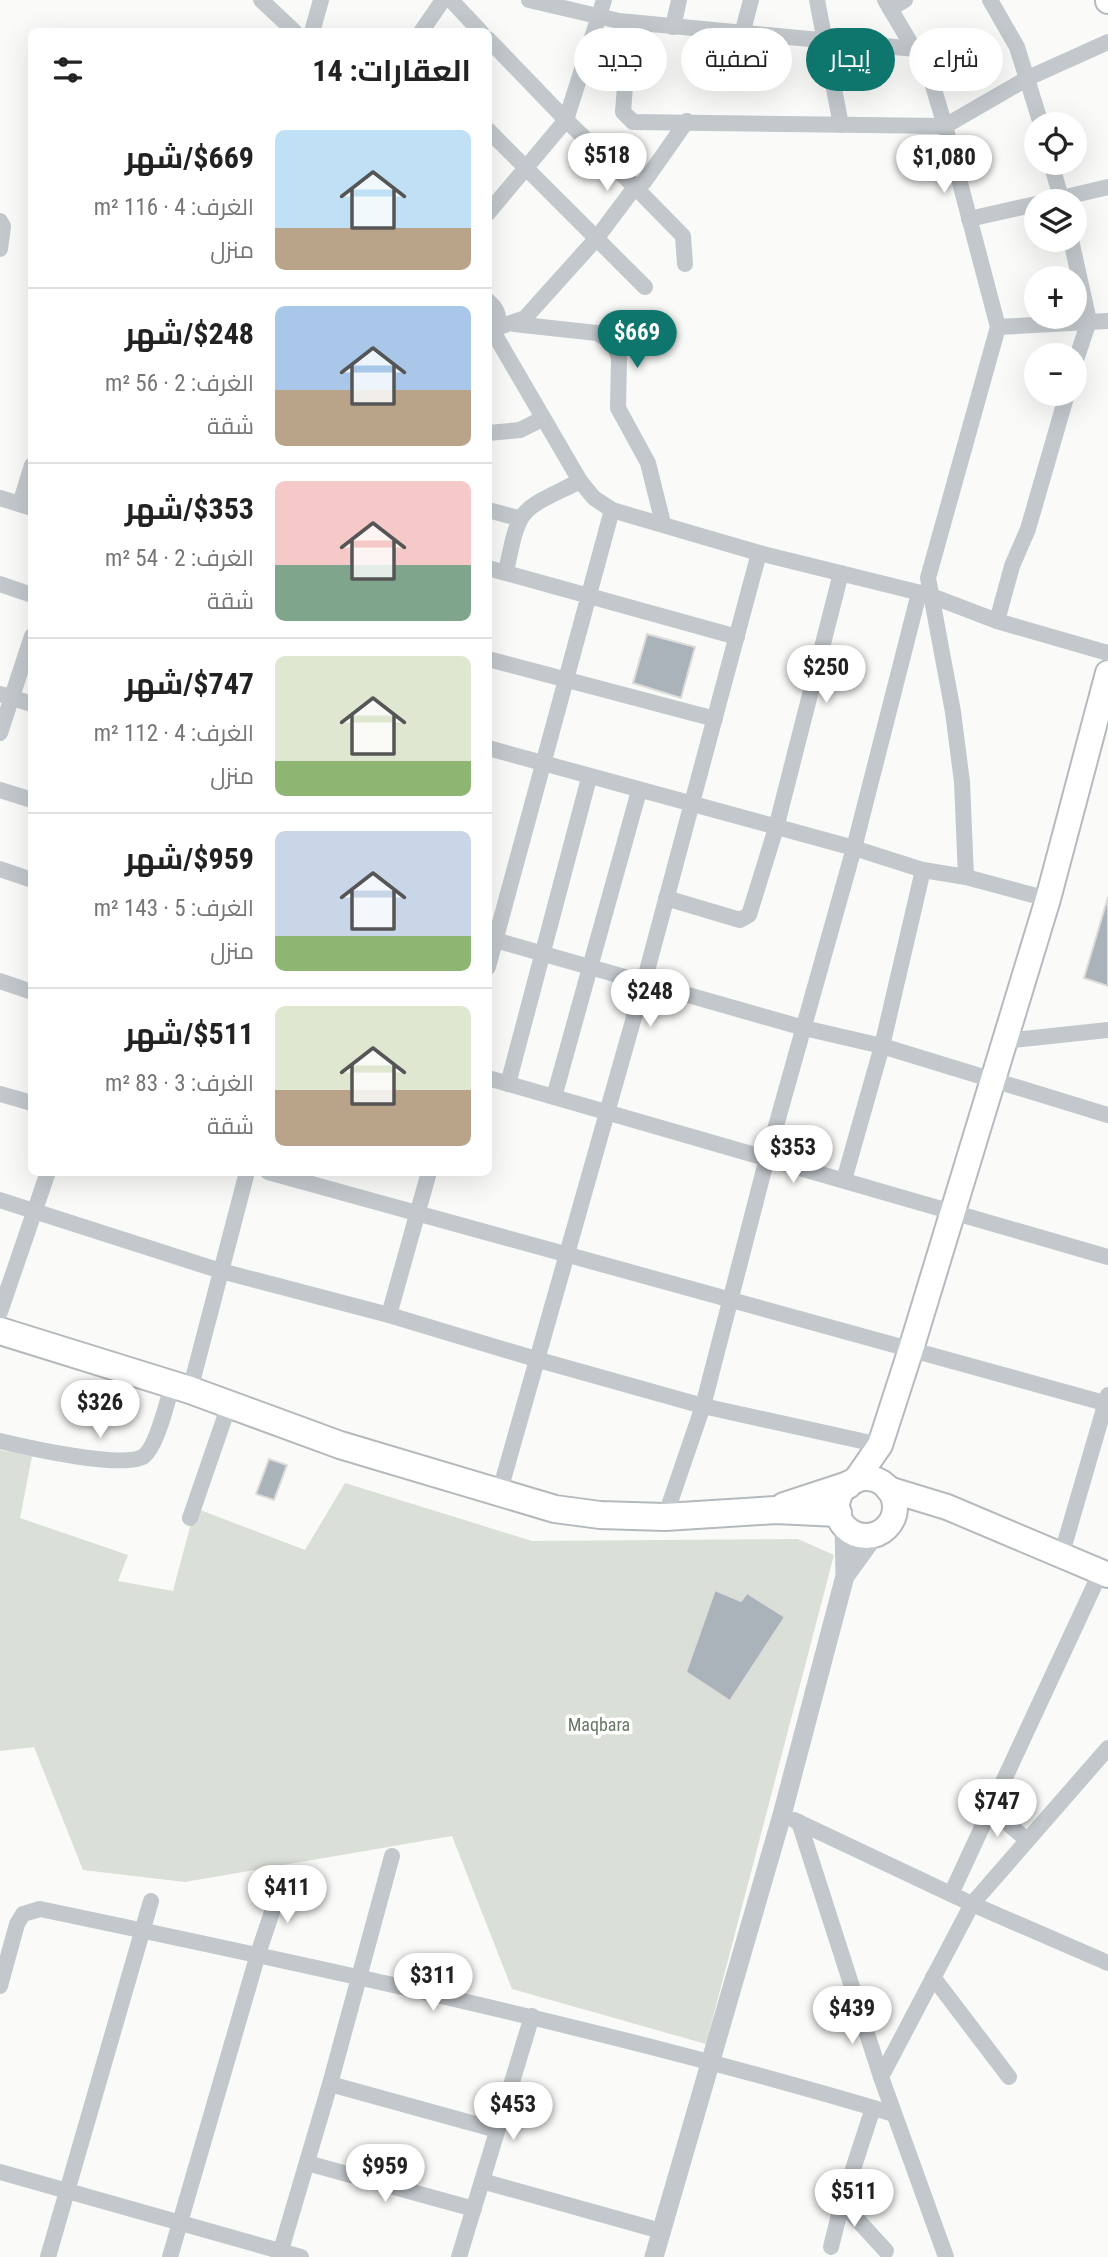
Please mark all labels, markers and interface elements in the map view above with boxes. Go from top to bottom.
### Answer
chip: جديد [574,28,667,91]
chip: تصفية [681,28,792,91]
chip: إيجار [806,28,895,91]
chip: شراء [909,28,1003,91]
icon: filters [49,51,87,89]
text: العقارات: 14 [312,53,471,88]
map controls [1024,112,1087,406]
button: locate [1024,112,1087,175]
pin: $518 [566,134,648,193]
pin: $1,080 [887,136,1001,195]
text: $669/شهر [125,140,254,175]
text: $518 [584,142,630,169]
text: $1,080 [912,144,976,171]
icon: home [331,158,415,242]
button: layers [1024,189,1087,252]
text: الغرف: 4 · 116 m² [94,194,254,221]
text: منزل [210,237,254,264]
button: + [1024,266,1087,329]
pin: $669 [596,310,678,370]
text: $248/شهر [125,316,254,351]
text: $669 [614,319,660,346]
icon: home [331,334,415,418]
button: − [1024,343,1087,406]
text: الغرف: 2 · 56 m² [105,370,254,397]
text: شقة [207,413,254,440]
text: $353/شهر [125,491,254,526]
icon: home [331,509,415,593]
text: الغرف: 2 · 54 m² [105,545,254,572]
text: شقة [207,588,254,615]
pin: $250 [785,646,867,705]
text: $250 [803,654,849,681]
text: $747/شهر [125,666,254,701]
icon: home [331,684,415,768]
text: الغرف: 4 · 112 m² [94,720,254,747]
text: منزل [210,763,254,790]
text: $959/شهر [125,841,254,876]
icon: home [331,859,415,943]
text: الغرف: 5 · 143 m² [94,895,254,922]
text: منزل [210,938,254,965]
pin: $248 [609,970,691,1029]
text: $248 [627,978,673,1005]
text: $511/شهر [125,1016,254,1051]
icon: home [331,1034,415,1118]
text: الغرف: 3 · 83 m² [105,1070,254,1097]
text: شقة [207,1113,254,1140]
pin: $353 [752,1126,834,1185]
text: $353 [770,1134,816,1161]
pin: $326 [59,1380,141,1440]
text: $326 [77,1389,123,1416]
park label: Maqbara [568,1714,630,1735]
pin: $747 [956,1780,1038,1839]
text: $747 [974,1788,1020,1815]
pin: $411 [246,1866,328,1925]
text: $411 [264,1874,310,1901]
pin: $311 [392,1954,474,2013]
text: $311 [410,1962,456,1989]
pin: $439 [811,1986,893,2046]
text: $439 [829,1995,875,2022]
pin: $453 [472,2082,554,2142]
text: $453 [490,2091,536,2118]
pin: $959 [344,2144,426,2204]
text: $959 [362,2153,408,2180]
pin: $511 [813,2170,895,2229]
text: $511 [831,2178,877,2205]

